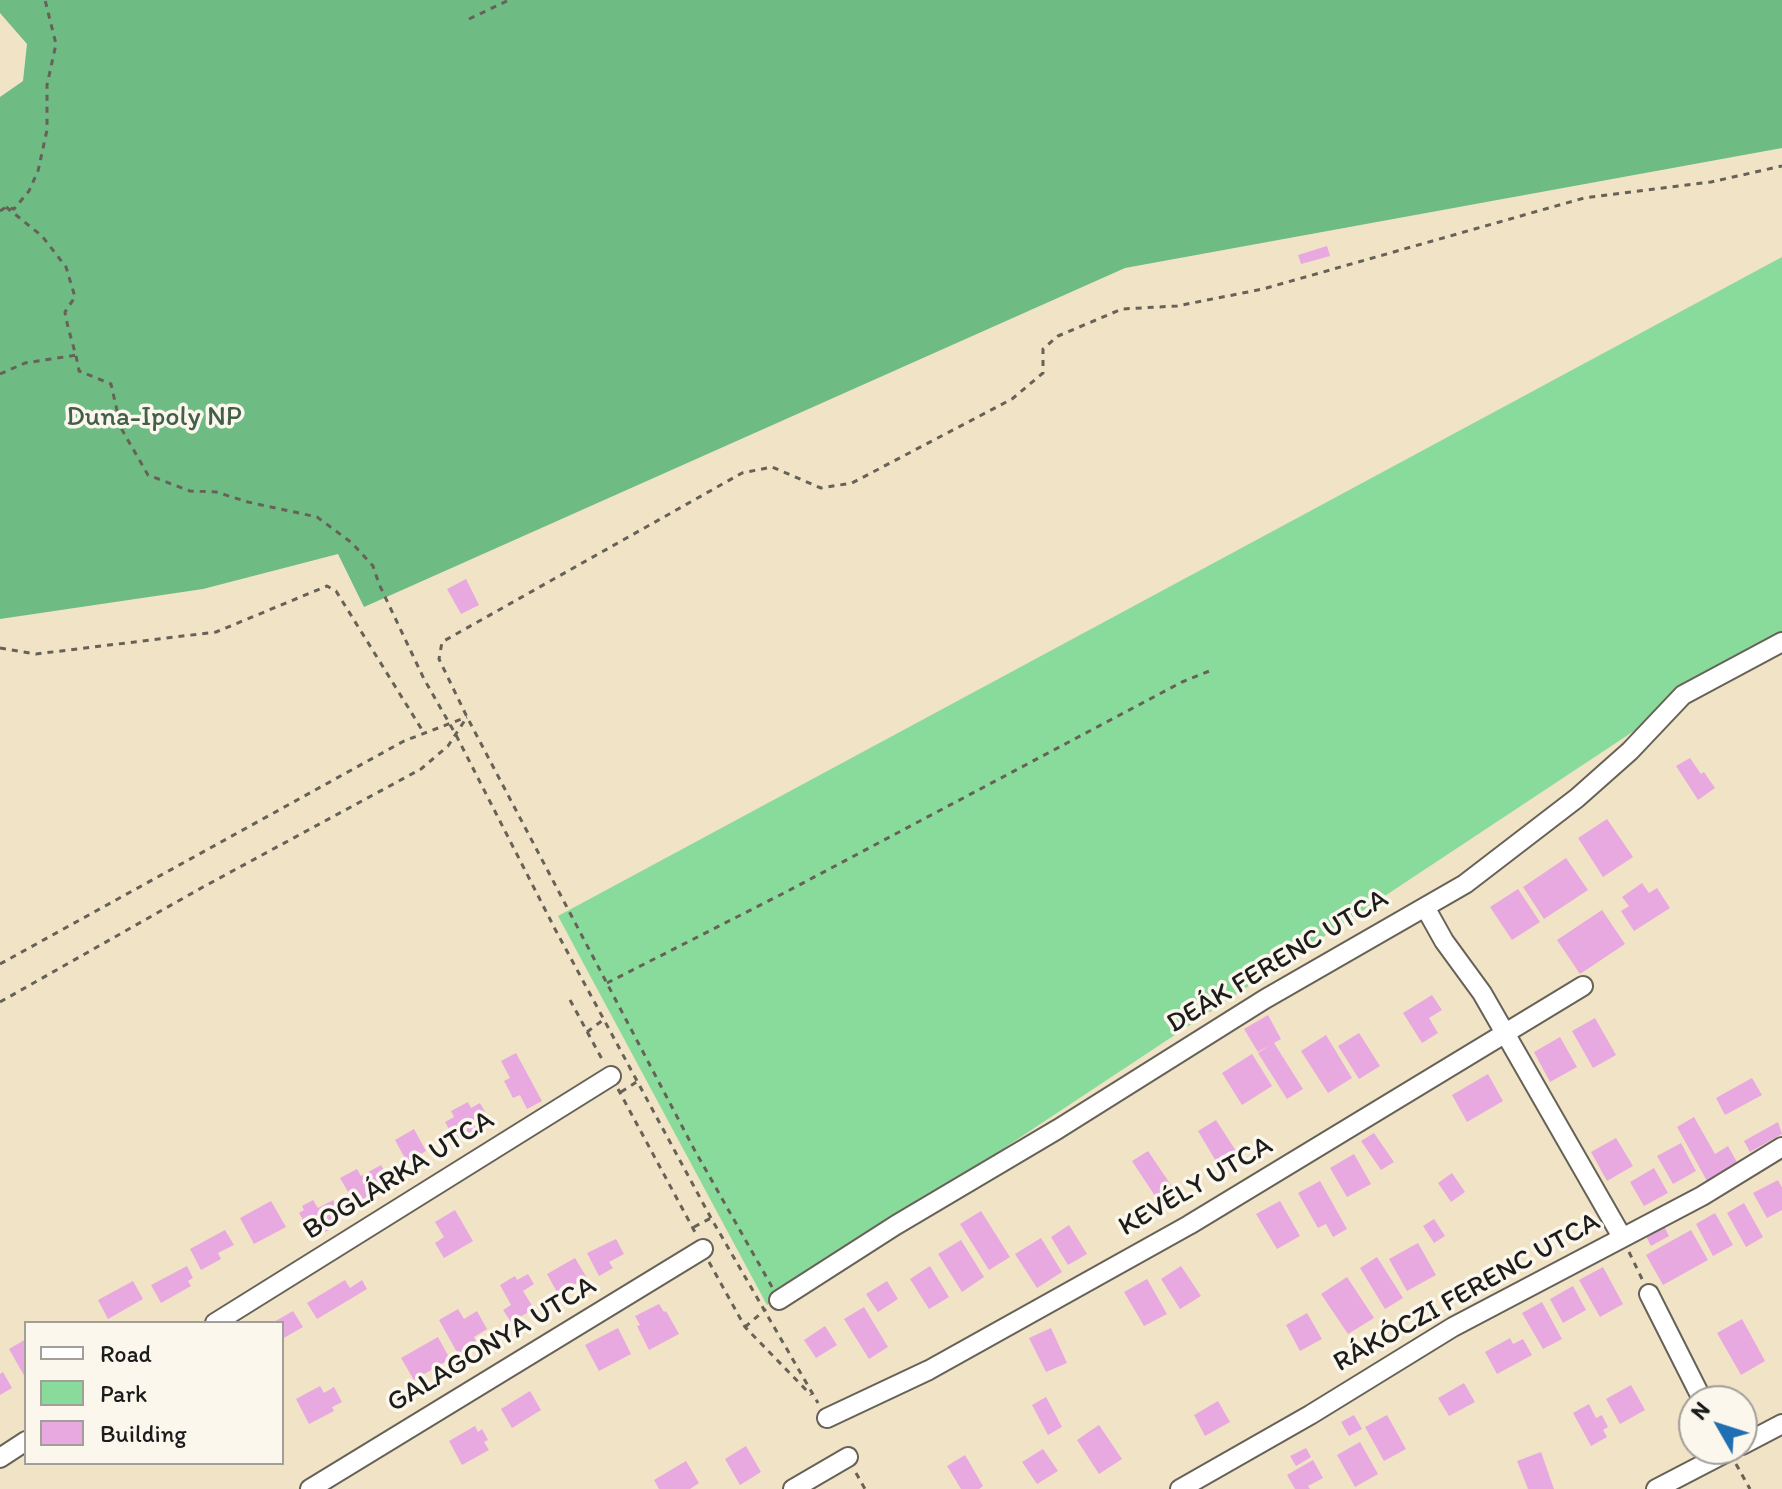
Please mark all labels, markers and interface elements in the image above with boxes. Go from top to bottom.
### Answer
park label: Duna-Ipoly NP [66,401,242,435]
street label: DEÁK FERENC UTCA [1161,883,1395,1041]
street label: BOGLÁRKA UTCA [297,1104,501,1248]
street label: KEVÉLY UTCA [1113,1129,1279,1245]
street label: RÁKÓCZI FERENC UTCA [1328,1206,1606,1380]
street label: GALAGONYA UTCA [381,1269,603,1421]
legend [24,1321,284,1465]
text: Road [100,1339,152,1368]
text: Park [100,1379,147,1408]
north arrow [1678,1385,1758,1465]
text: N [1685,1397,1716,1425]
text: Building [100,1419,187,1448]

